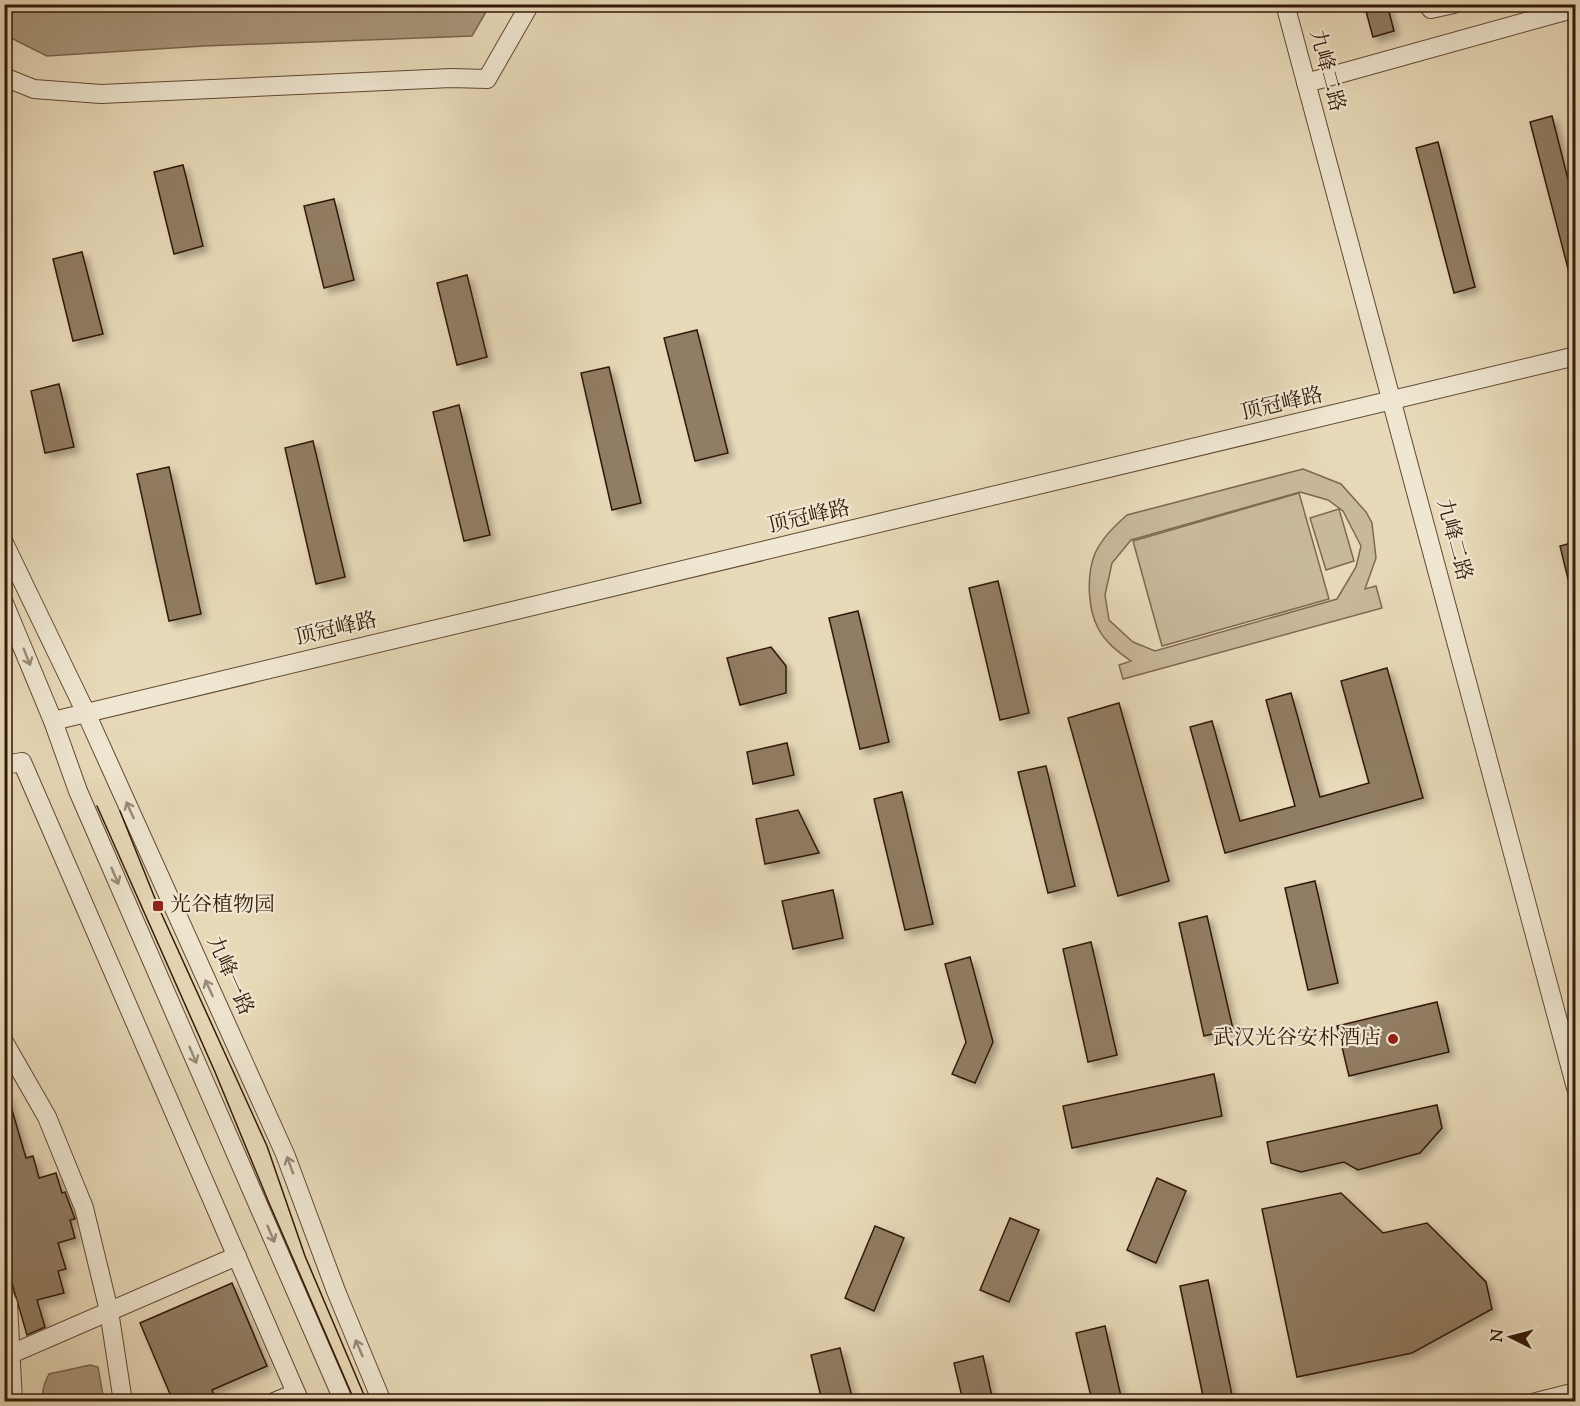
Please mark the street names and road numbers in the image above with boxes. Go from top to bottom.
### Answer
street label: 九峰二路 [1301,27,1351,115]
street label: 顶冠峰路 [1238,381,1326,429]
street label: 顶冠峰路 [765,494,853,542]
street label: 九峰二路 [1428,496,1478,584]
street label: 顶冠峰路 [292,606,380,654]
street label: 九峰一路 [198,932,260,1020]

